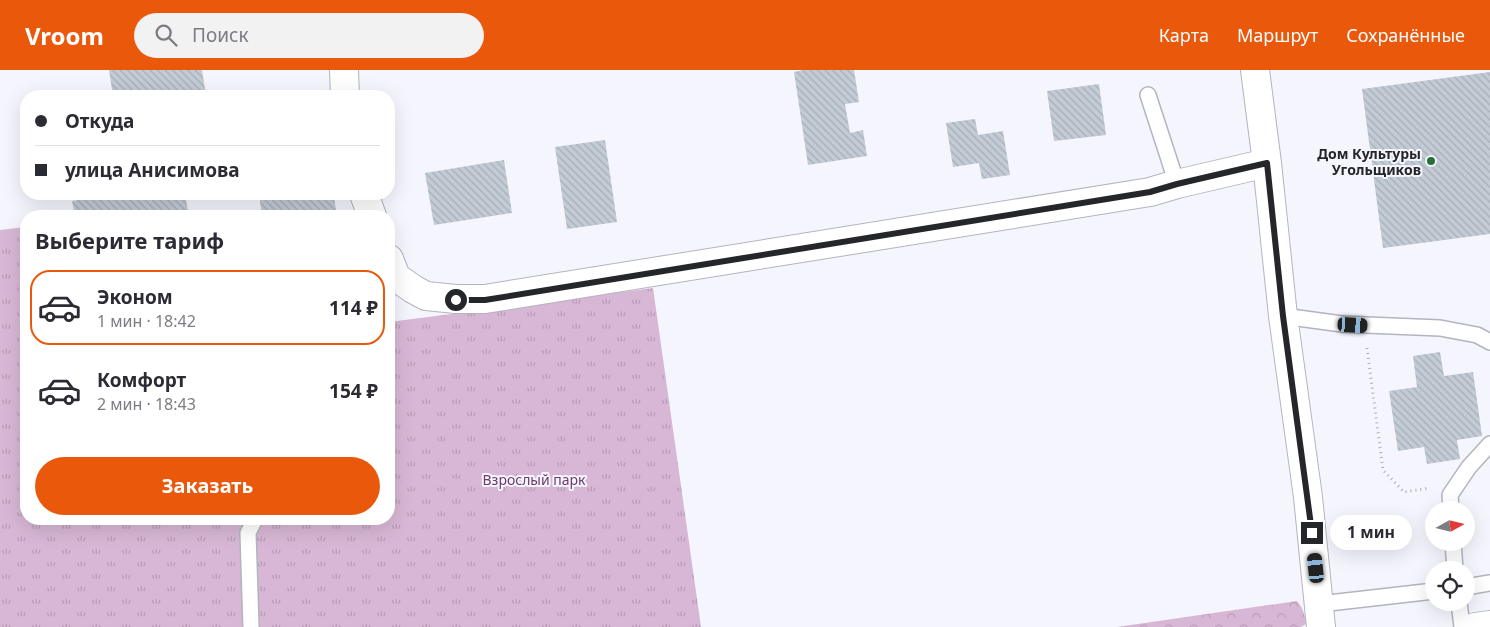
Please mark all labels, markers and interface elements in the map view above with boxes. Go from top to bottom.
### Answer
search box [134,13,484,58]
text: Vroom [25,19,104,52]
icon: search [152,21,180,49]
text: Поиск [192,22,248,48]
text: Карта [1159,23,1209,47]
text: Маршрут [1237,23,1318,47]
text: Сохранённые [1346,23,1465,47]
text: Откуда [65,108,134,134]
place label: Дом Культуры Угольщиков [1317,144,1421,179]
marker: Дом Культуры Угольщиков [1425,155,1437,167]
text: улица Анисимова [65,157,240,183]
text: Выберите тариф [35,225,224,255]
text: Эконом [97,284,173,310]
icon: car [37,285,82,330]
route start [445,289,467,311]
text: 114 ₽ [329,295,378,321]
text: 1 мин · 18:42 [97,310,196,332]
car [1337,317,1368,333]
text: Комфорт [97,367,186,393]
icon: car [37,368,82,413]
text: 154 ₽ [329,378,378,404]
text: 2 мин · 18:43 [97,393,196,415]
button: Заказать [35,457,380,515]
park label: Взрослый парк [482,470,586,489]
north arrow [1425,501,1475,551]
map controls [1425,501,1475,611]
callout: 1 мин [1330,516,1412,550]
text: 1 мин [1347,521,1395,543]
route end [1301,522,1323,544]
car [1306,552,1325,584]
button: locate [1425,561,1475,611]

